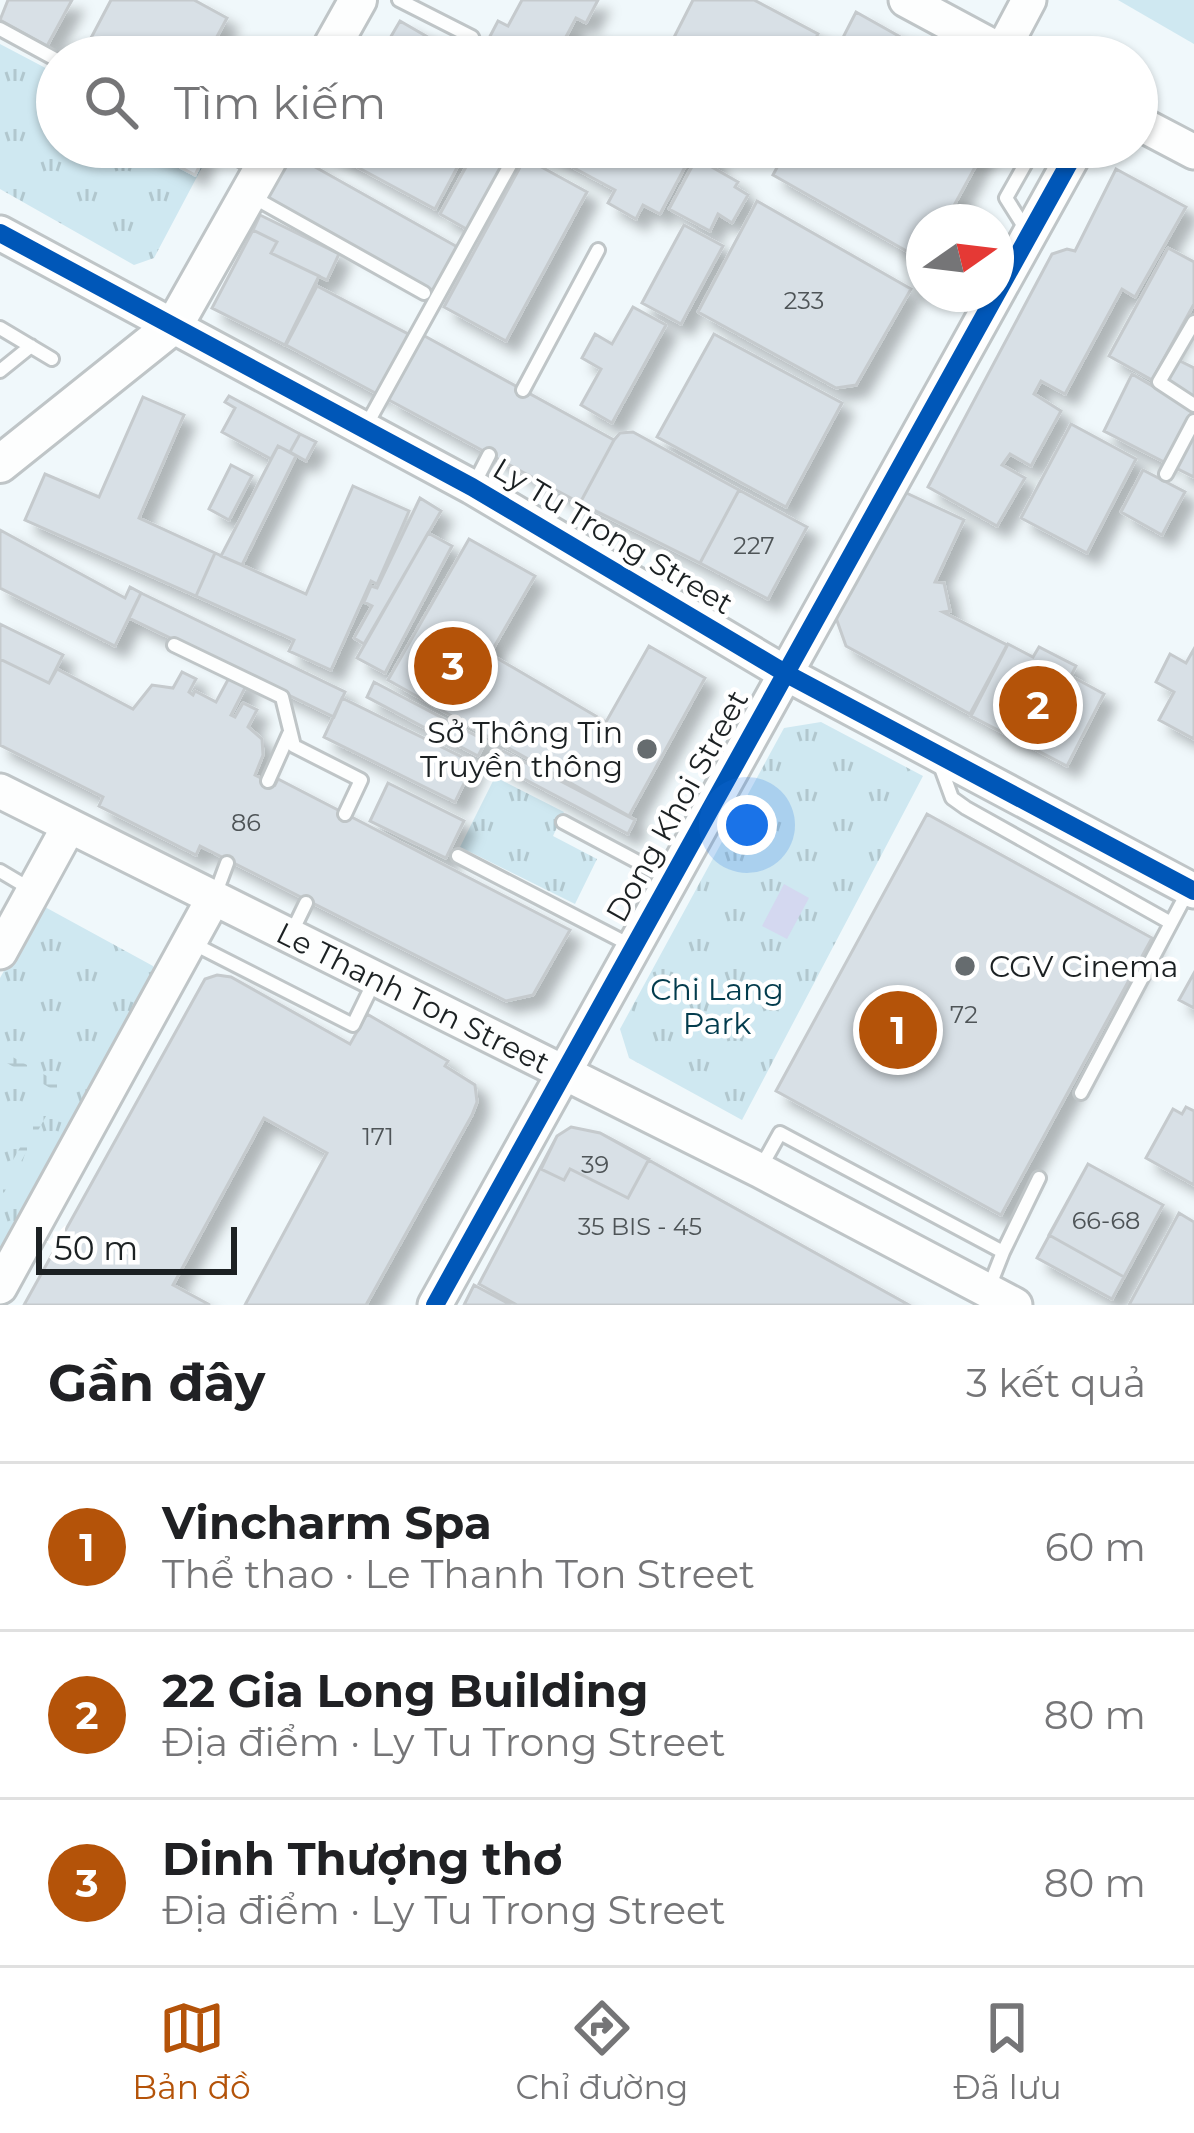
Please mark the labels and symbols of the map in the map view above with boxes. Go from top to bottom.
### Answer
north arrow [906,204,1014,312]
house number: 233 [784,286,824,315]
street label: Ly Tu Trong Street [486,450,740,622]
house number: 227 [733,531,775,560]
pin: 3 [414,621,492,711]
pin: 2 [999,660,1077,750]
street label: Dong Khoi Street [598,684,756,928]
place label: Sở Thông Tin Truyền thông [420,714,623,785]
marker: Sở Thông Tin Truyền thông [634,736,660,762]
your location [717,795,777,855]
house number: 86 [231,808,261,837]
street label: Le Thanh Ton Street [271,914,556,1081]
place label: CGV Cinema [989,948,1178,985]
marker: CGV Cinema [952,953,978,979]
park label: Chi Lang Park [650,971,784,1042]
pin: 1 [859,985,937,1075]
house number: 72 [950,1000,978,1029]
house number: 171 [362,1122,394,1151]
house number: 39 [581,1150,609,1179]
house number: 66-68 [1072,1206,1140,1235]
house number: 35 BIS - 45 [578,1212,702,1241]
scale bar [36,1221,237,1274]

